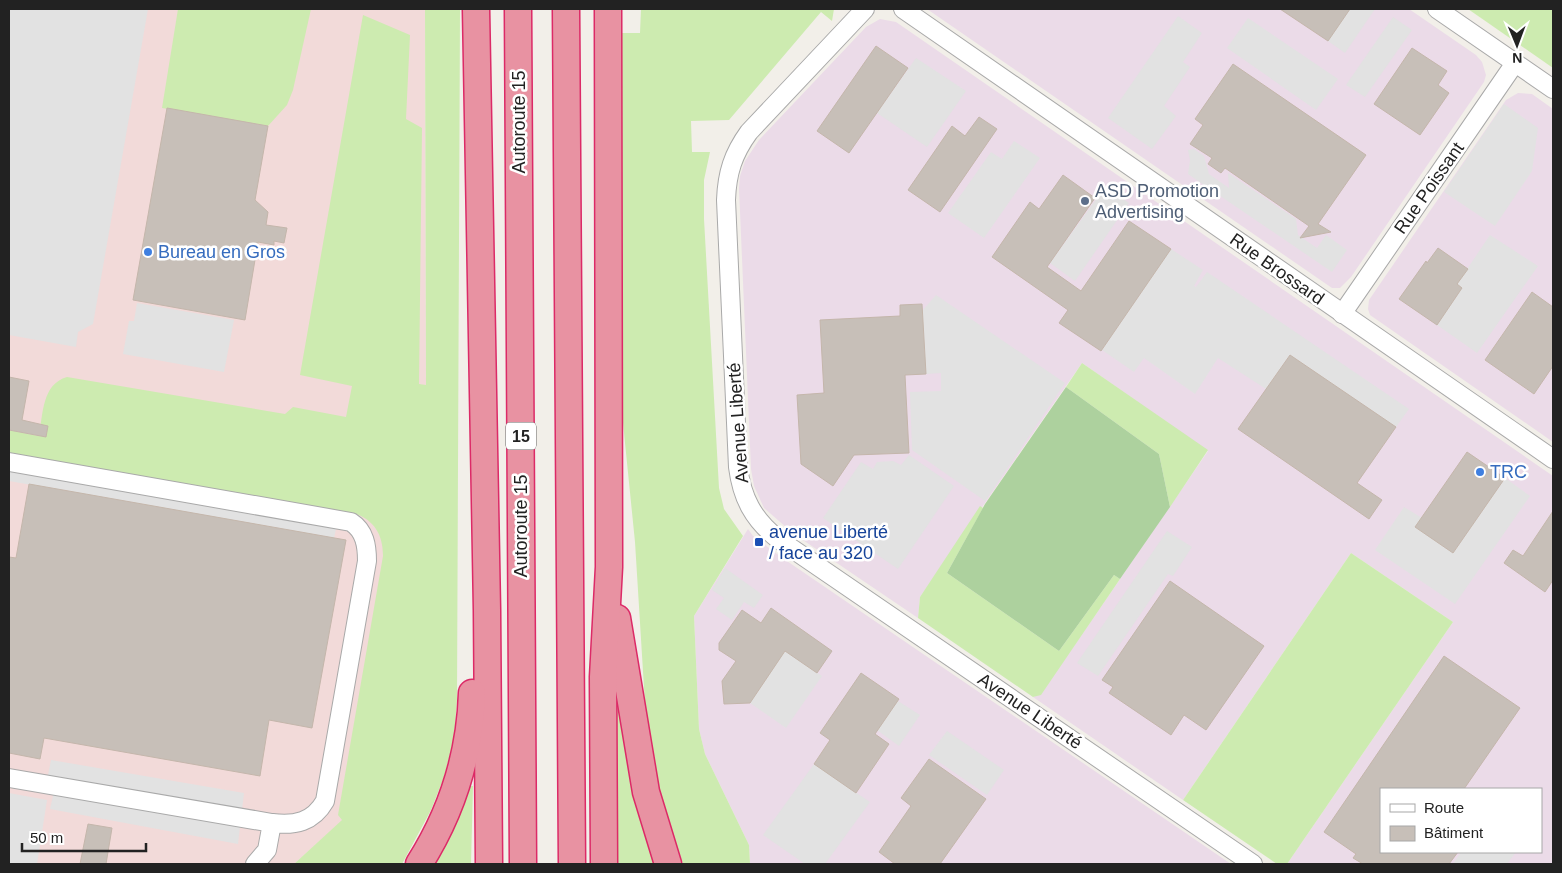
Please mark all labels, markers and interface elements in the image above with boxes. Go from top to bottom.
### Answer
north arrow [1492,20,1542,70]
text: N [1512,50,1522,66]
street label: Autoroute 15 [509,70,529,174]
street label: Rue Poissant [1390,138,1468,238]
place label: ASD Promotion Advertising [1095,181,1219,222]
marker: ASD Promotion Advertising [1079,195,1091,207]
street label: Rue Brossard [1226,229,1328,309]
place label: Bureau en Gros [158,242,285,262]
marker: Bureau en Gros [142,246,154,258]
street label: Avenue Liberté [724,362,752,484]
road number: 15 [506,422,536,450]
place label: TRC [1490,462,1527,482]
marker: TRC [1474,466,1486,478]
street label: Autoroute 15 [511,474,531,578]
place label: avenue Liberté / face au 320 [769,522,888,563]
marker: avenue Liberté / face au 320 [753,536,765,548]
street label: Avenue Liberté [974,669,1086,753]
legend [1380,788,1542,853]
text: Route [1424,799,1464,816]
scale bar [22,820,146,852]
text: Bâtiment [1424,824,1484,841]
text: 50 m [30,829,63,846]

